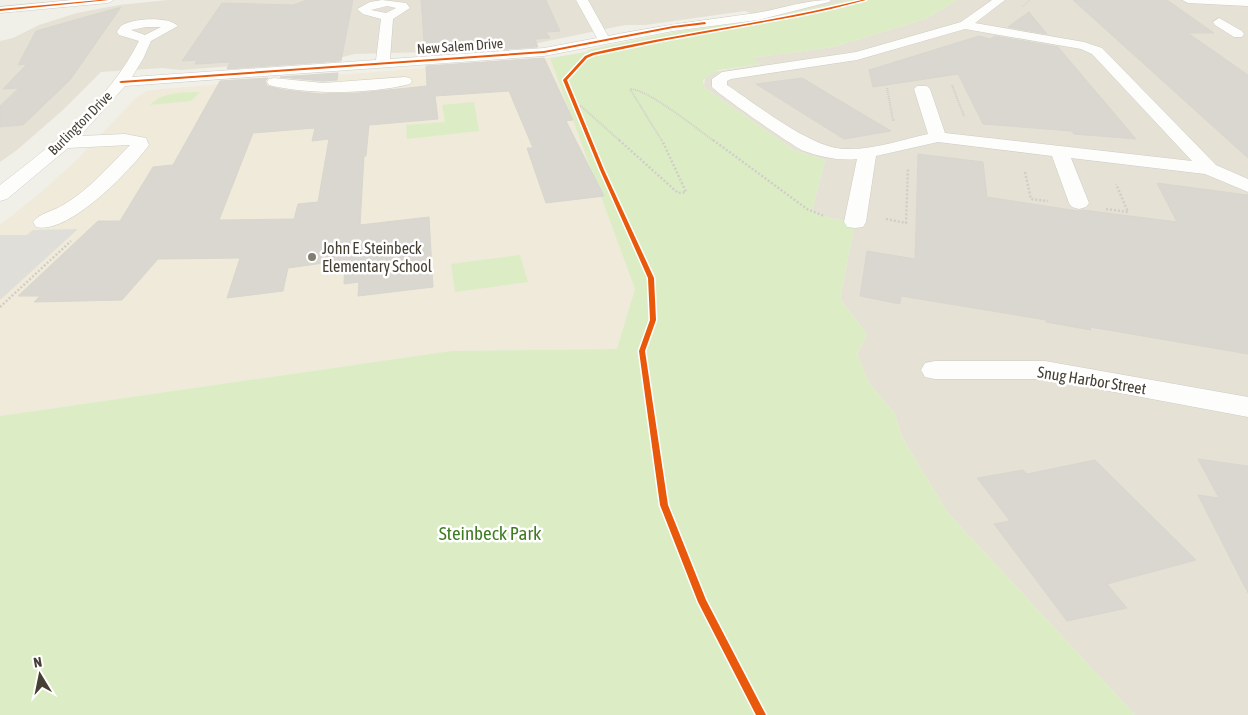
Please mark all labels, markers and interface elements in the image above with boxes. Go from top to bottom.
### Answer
street label: New Salem Drive [416,35,504,57]
street label: Burlington Drive [45,88,115,158]
place label: John E. Steinbeck Elementary School [322,239,433,276]
marker: John E. Steinbeck Elementary School [306,251,318,263]
street label: Snug Harbor Street [1036,363,1148,399]
park label: Steinbeck Park [439,522,542,544]
north arrow [15,650,65,700]
text: N [32,654,43,671]

